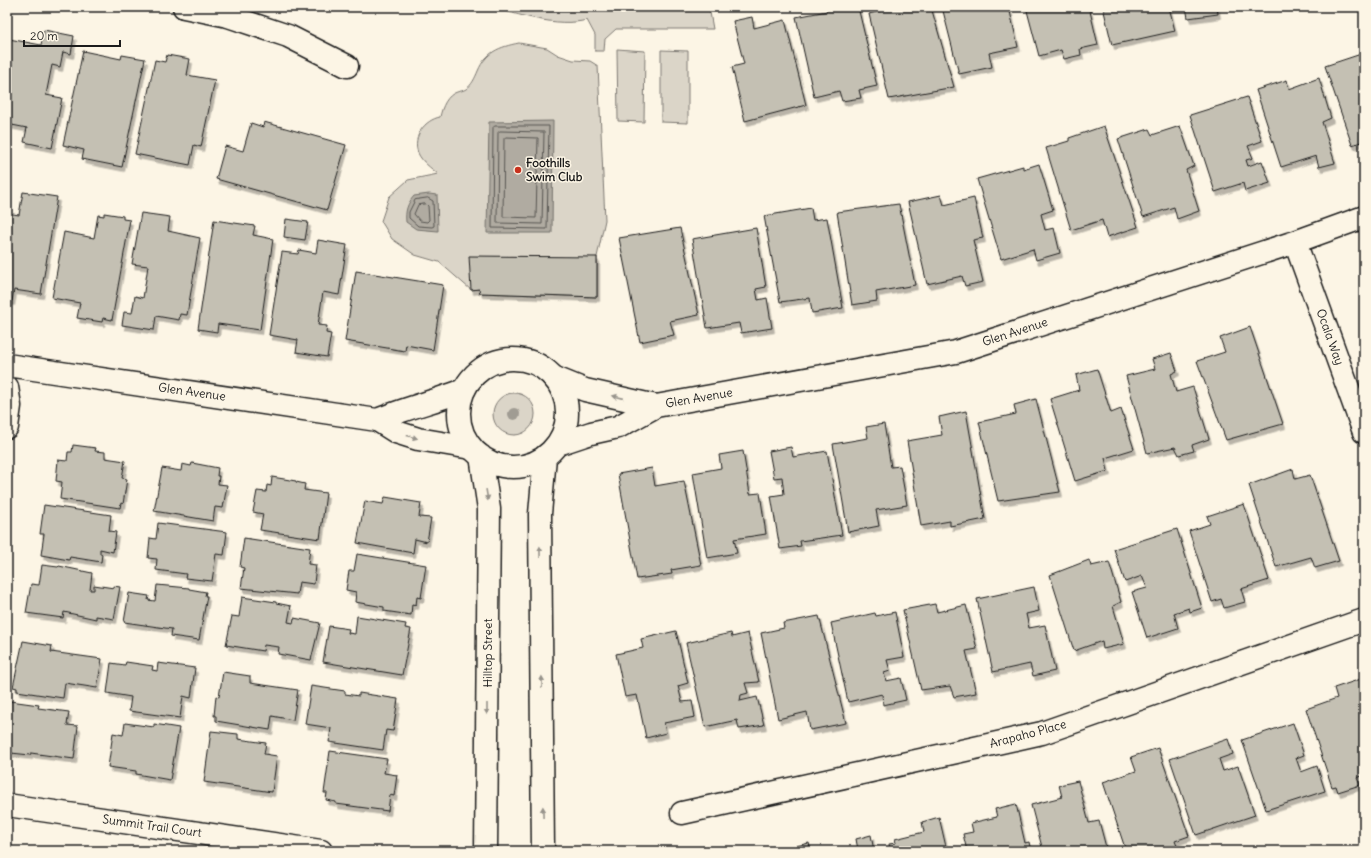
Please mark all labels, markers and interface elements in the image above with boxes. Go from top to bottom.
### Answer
scale bar [24,22,120,48]
text: 20 m [30,28,58,43]
place label: Foothills Swim Club [526,155,583,184]
marker: Foothills Swim Club [513,165,523,175]
street label: Ocala Way [1313,307,1348,367]
street label: Glen Avenue [980,314,1049,349]
street label: Glen Avenue [157,379,227,404]
street label: Glen Avenue [664,384,734,411]
one-way arrow [612,394,624,400]
one-way arrow [406,434,418,440]
one-way arrow [484,489,490,501]
one-way arrow [537,546,544,558]
street label: Hilltop Street [480,618,495,688]
one-way arrow [539,675,545,688]
one-way arrow [484,703,490,716]
street label: Arapaho Place [988,716,1068,751]
one-way arrow [540,805,546,818]
street label: Summit Trail Court [101,811,203,840]

